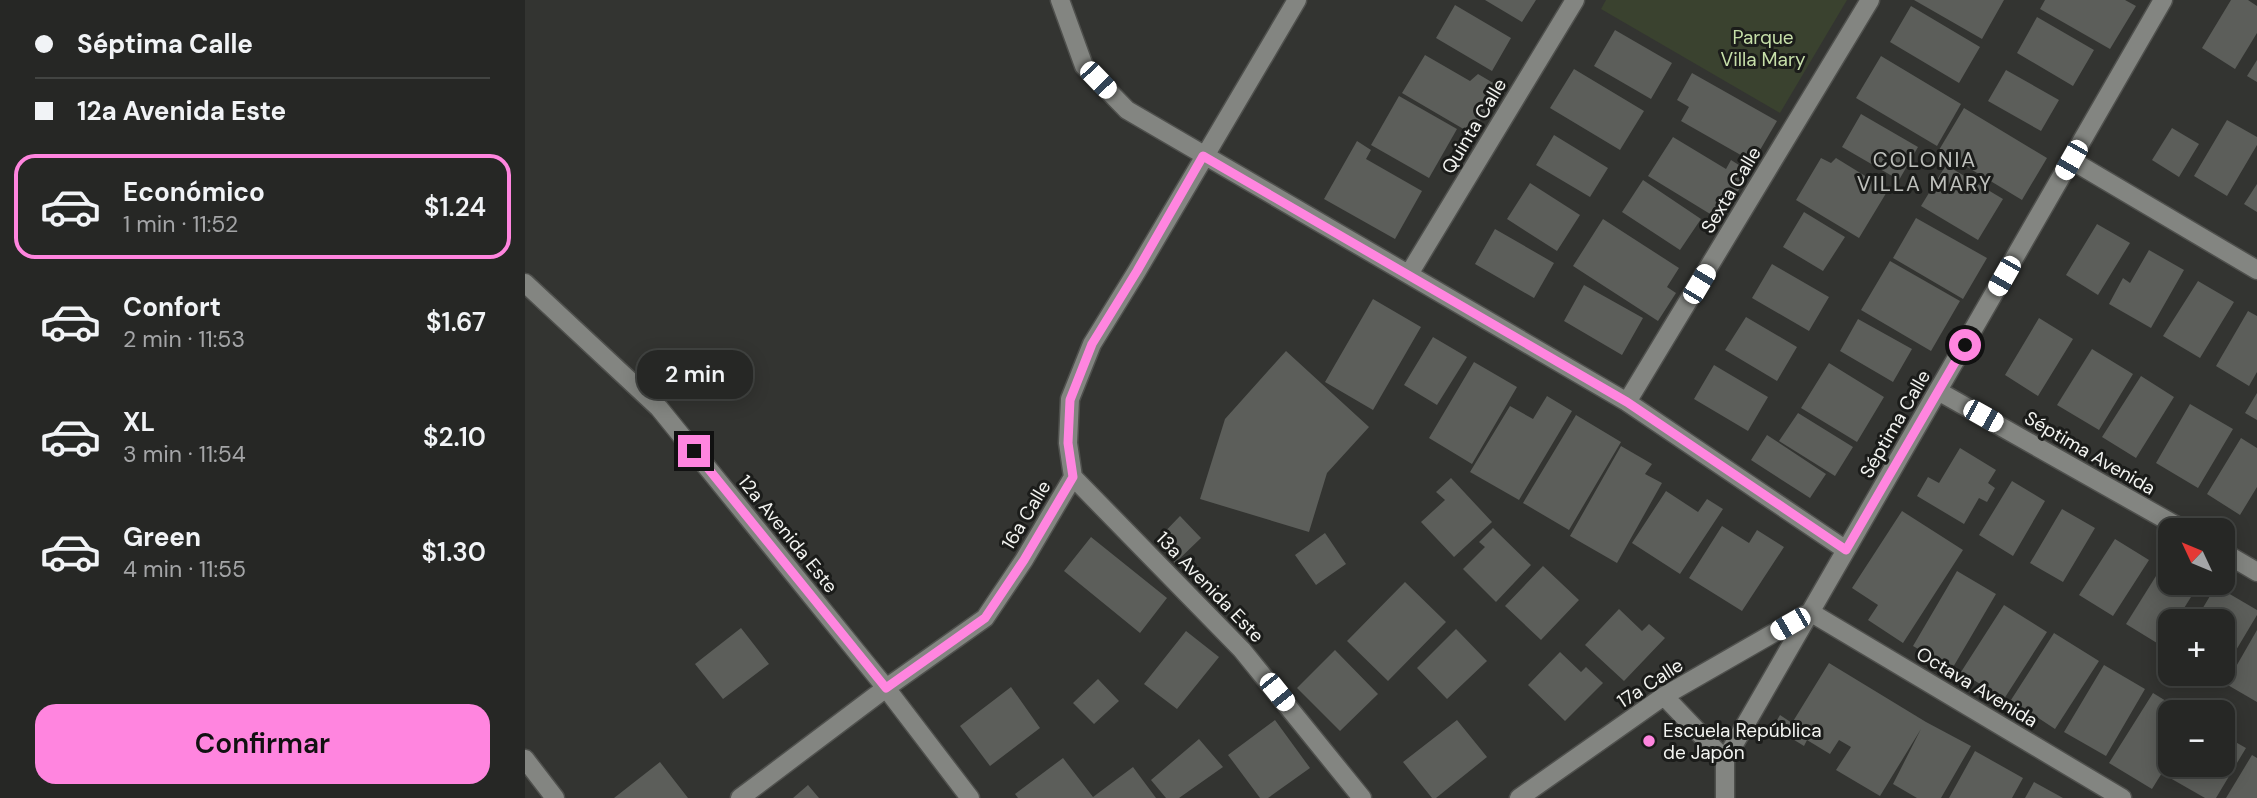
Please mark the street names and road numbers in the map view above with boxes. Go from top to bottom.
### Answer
street label: Quinta Calle [1436,74,1512,178]
street label: Sexta Calle [1695,142,1767,238]
street label: Séptima Calle [1854,365,1936,483]
street label: Séptima Avenida [2020,405,2160,501]
street label: 12a Avenida Este [733,470,843,598]
street label: 16a Calle [996,476,1056,554]
street label: 13a Avenida Este [1151,526,1269,648]
street label: Octava Avenida [1912,641,2042,733]
street label: 17a Calle [1612,652,1688,714]

